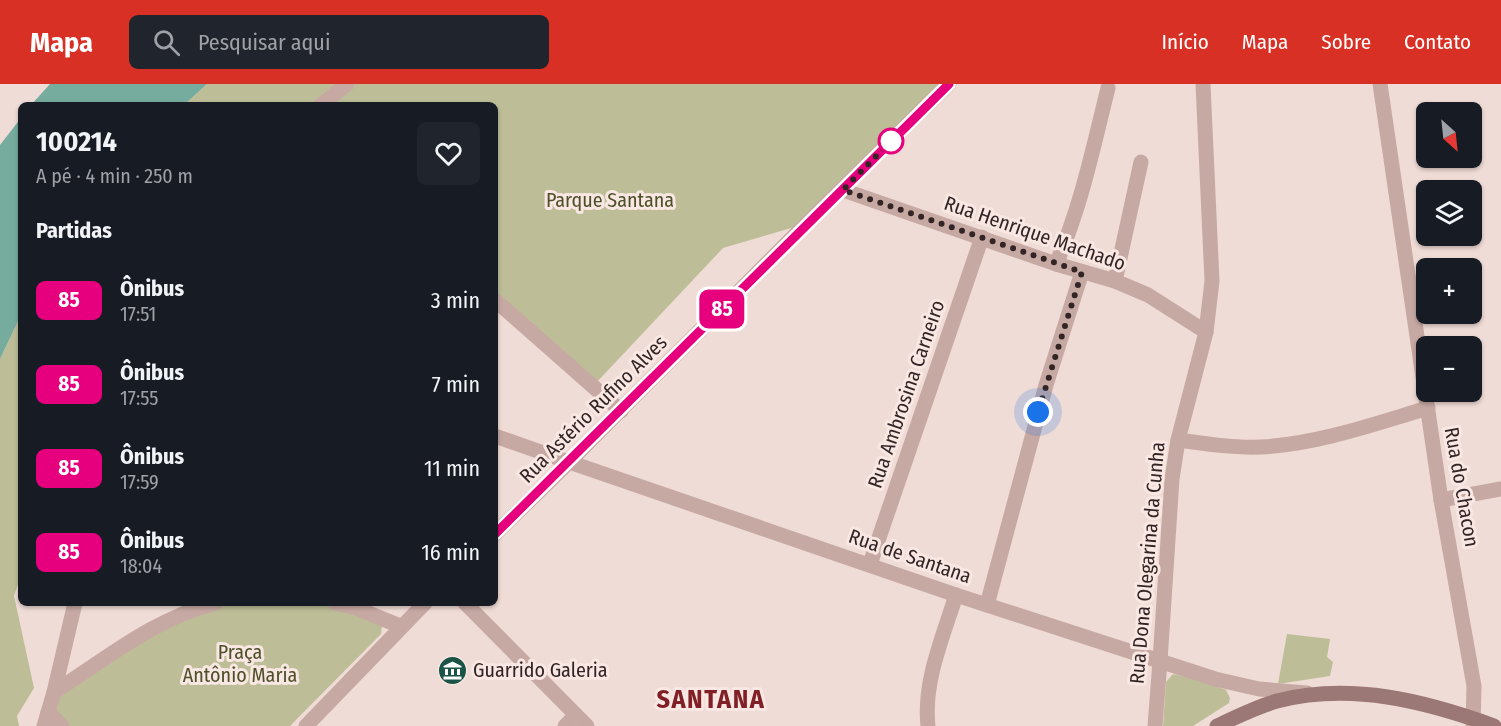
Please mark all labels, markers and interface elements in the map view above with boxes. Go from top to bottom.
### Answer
search box [129,15,549,69]
text: Mapa [30,26,93,59]
icon: search [150,26,183,59]
text: Pesquisar aqui [198,29,330,56]
text: Início [1162,29,1209,55]
text: Mapa [1242,29,1288,55]
text: Sobre [1321,29,1371,55]
text: Contato [1404,29,1471,55]
north arrow [1416,102,1482,168]
map controls [1416,102,1482,402]
button: heart [417,122,480,185]
text: 100214 [36,125,117,158]
unlabelled marker [878,128,904,154]
text: A pé · 4 min · 250 m [36,164,193,188]
button: layers [1416,180,1482,246]
park label: Parque Santana [546,188,674,212]
street label: Rua Henrique Machado [941,191,1129,275]
text: Partidas [36,217,112,244]
button: + [1416,258,1482,324]
text: Ônibus [120,275,184,302]
text: 85 [58,287,80,313]
text: 3 min [431,287,480,314]
line badge: 85 [695,290,749,328]
text: 85 [711,296,733,322]
street label: Rua Ambrosina Carneiro [863,297,949,491]
text: 17:51 [120,302,156,326]
street label: Rua Astério Rufino Alves [514,330,672,488]
button: − [1416,336,1482,402]
text: Ônibus [120,359,184,386]
text: 85 [58,371,80,397]
text: 7 min [432,371,480,398]
text: 17:55 [120,386,158,410]
your location [1023,397,1053,427]
street label: Rua do Chacon [1440,425,1484,549]
street label: Rua Dona Olegarina da Cunha [1124,441,1170,685]
text: Ônibus [120,443,184,470]
text: 85 [58,455,80,481]
text: 11 min [424,455,480,482]
text: 17:59 [120,470,159,494]
street label: Rua de Santana [846,524,974,588]
text: Ônibus [120,527,184,554]
text: 85 [58,539,80,565]
text: 16 min [421,539,480,566]
text: 18:04 [120,554,162,578]
park label: Praça Antônio Maria [183,640,297,687]
museum icon: Guarrido Galeria [436,654,468,686]
place label: Guarrido Galeria [473,658,608,682]
district label: SANTANA [657,684,765,715]

